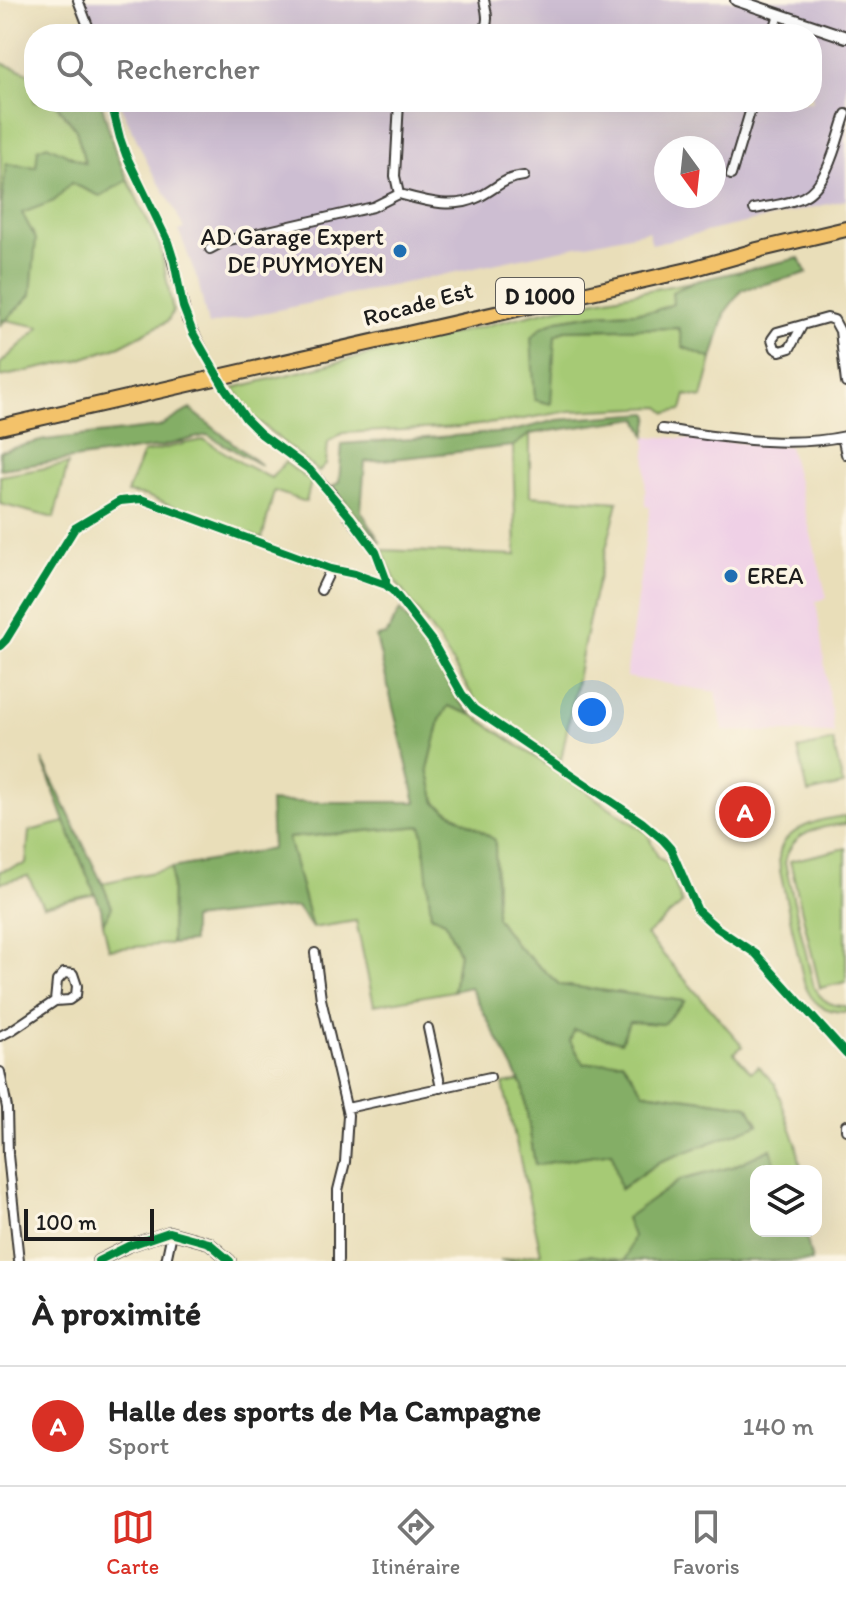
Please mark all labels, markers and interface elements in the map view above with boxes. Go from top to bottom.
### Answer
search box [24,24,822,112]
icon: search [52,46,96,90]
text: Rechercher [116,50,260,87]
north arrow [654,136,726,208]
place label: AD Garage Expert DE PUYMOYEN [200,222,384,279]
marker: AD Garage Expert DE PUYMOYEN [391,242,409,260]
street label: Rocade Est [360,275,476,332]
road number: D 1000 [496,278,584,314]
place label: EREA [747,561,804,590]
marker: EREA [722,567,740,585]
your location [572,692,612,732]
pin: A [719,782,771,842]
map controls [750,1165,822,1237]
button: layers [750,1165,822,1237]
scale bar [24,1205,154,1241]
text: 100 m [36,1209,97,1236]
text: À proximité [32,1293,201,1334]
text: Halle des sports de Ma Campagne [108,1392,541,1429]
text: A [50,1410,66,1442]
text: 140 m [743,1410,814,1442]
text: Sport [108,1429,169,1461]
tab: Carte [106,1505,159,1580]
tab: Itinéraire [372,1505,460,1580]
tab: Favoris [673,1505,740,1580]

